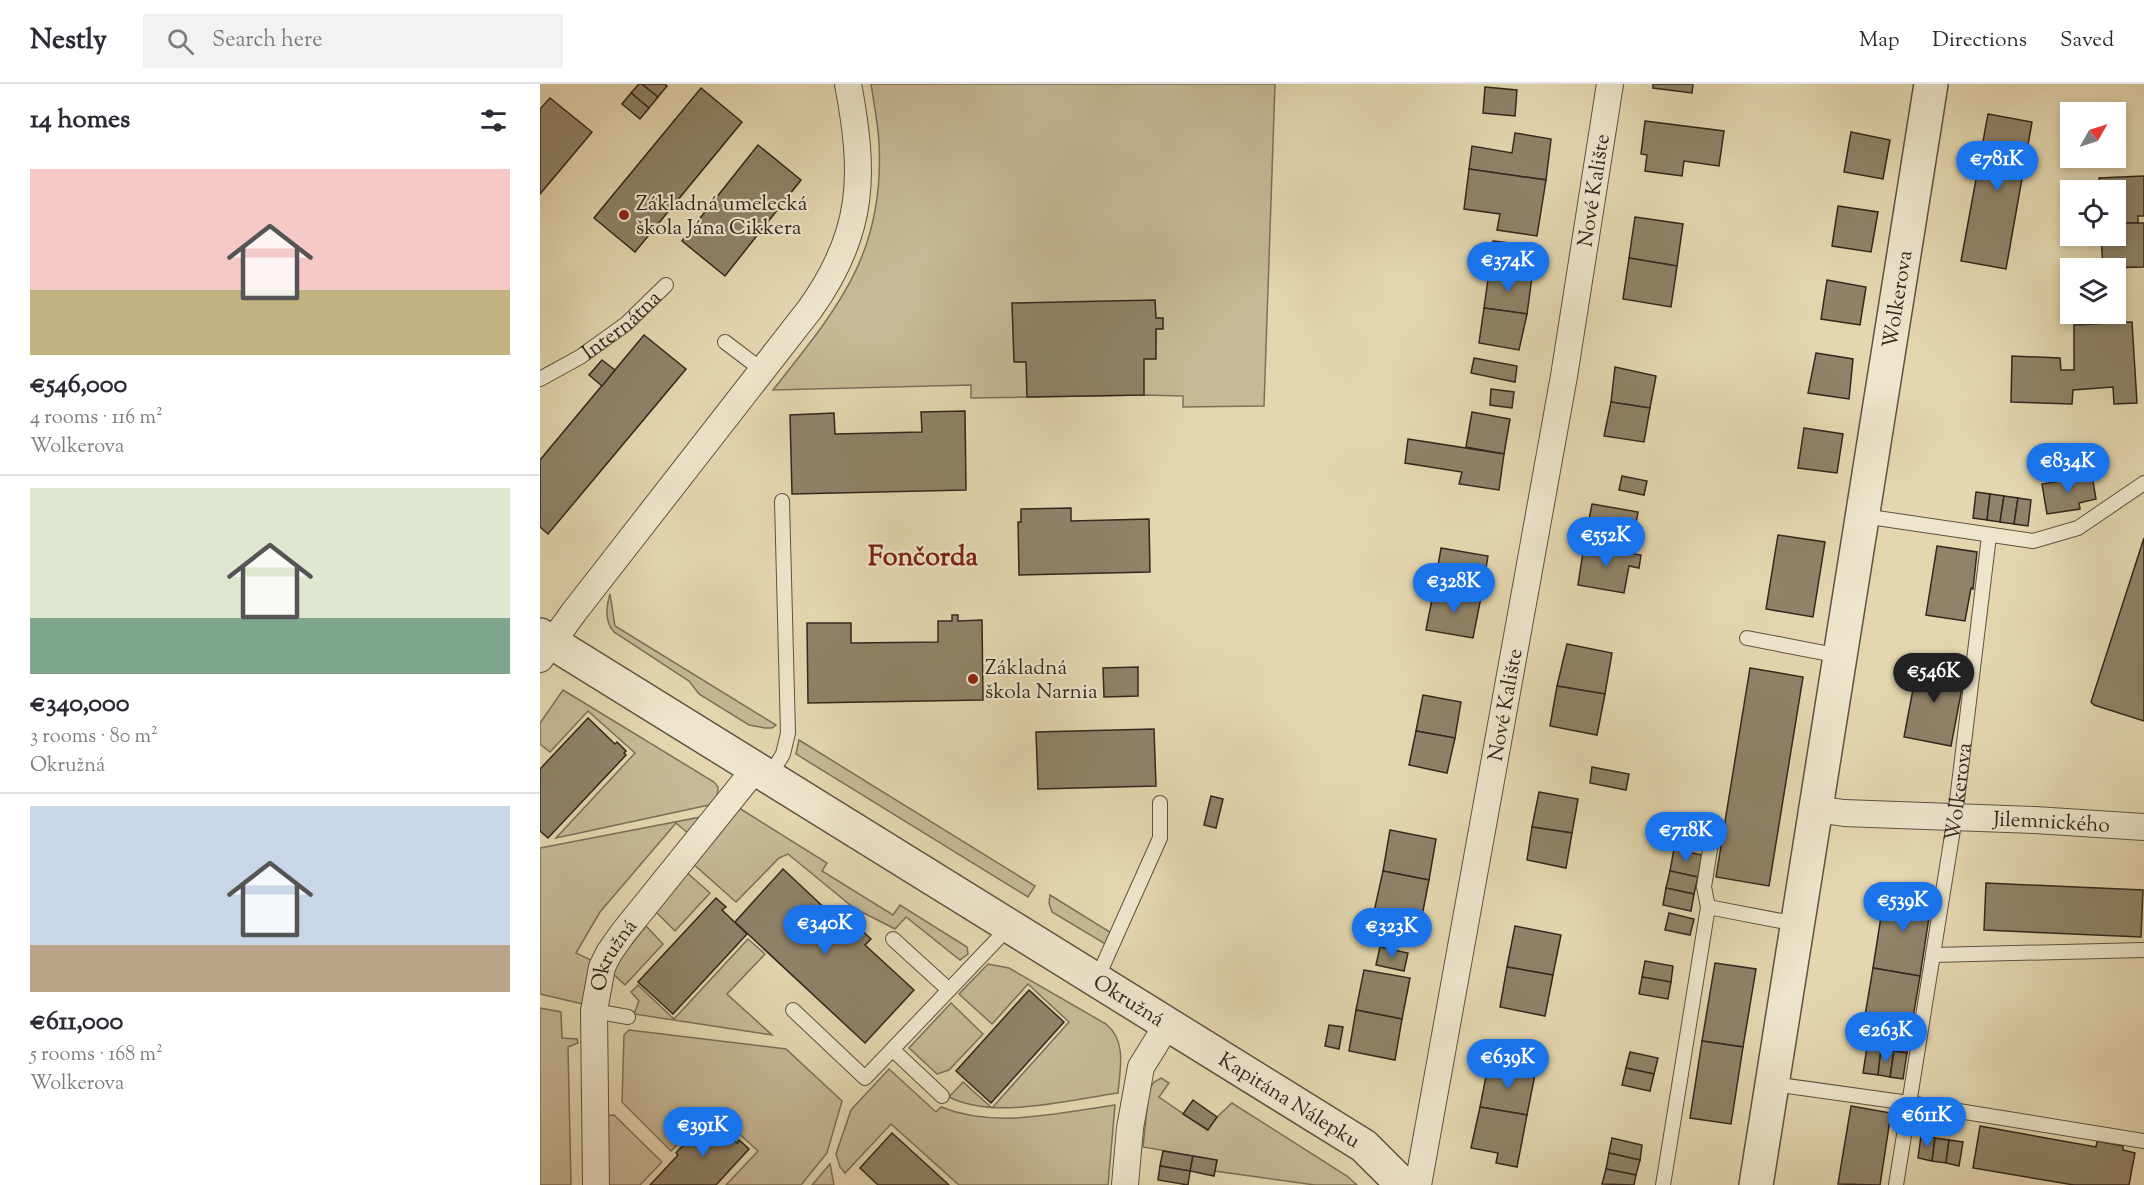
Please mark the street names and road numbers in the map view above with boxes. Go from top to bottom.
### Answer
street label: Nové Kalište [1572,132,1619,249]
street label: Wolkerova [1876,248,1921,351]
street label: Internátna [576,284,669,368]
street label: Nové Kalište [1482,646,1532,764]
street label: Wolkerova [1938,741,1981,844]
street label: Jilemnického [1992,805,2111,842]
street label: Okružná [585,913,646,994]
street label: Okružná [1086,968,1170,1036]
street label: Kapitána Nálepku [1212,1046,1365,1157]

